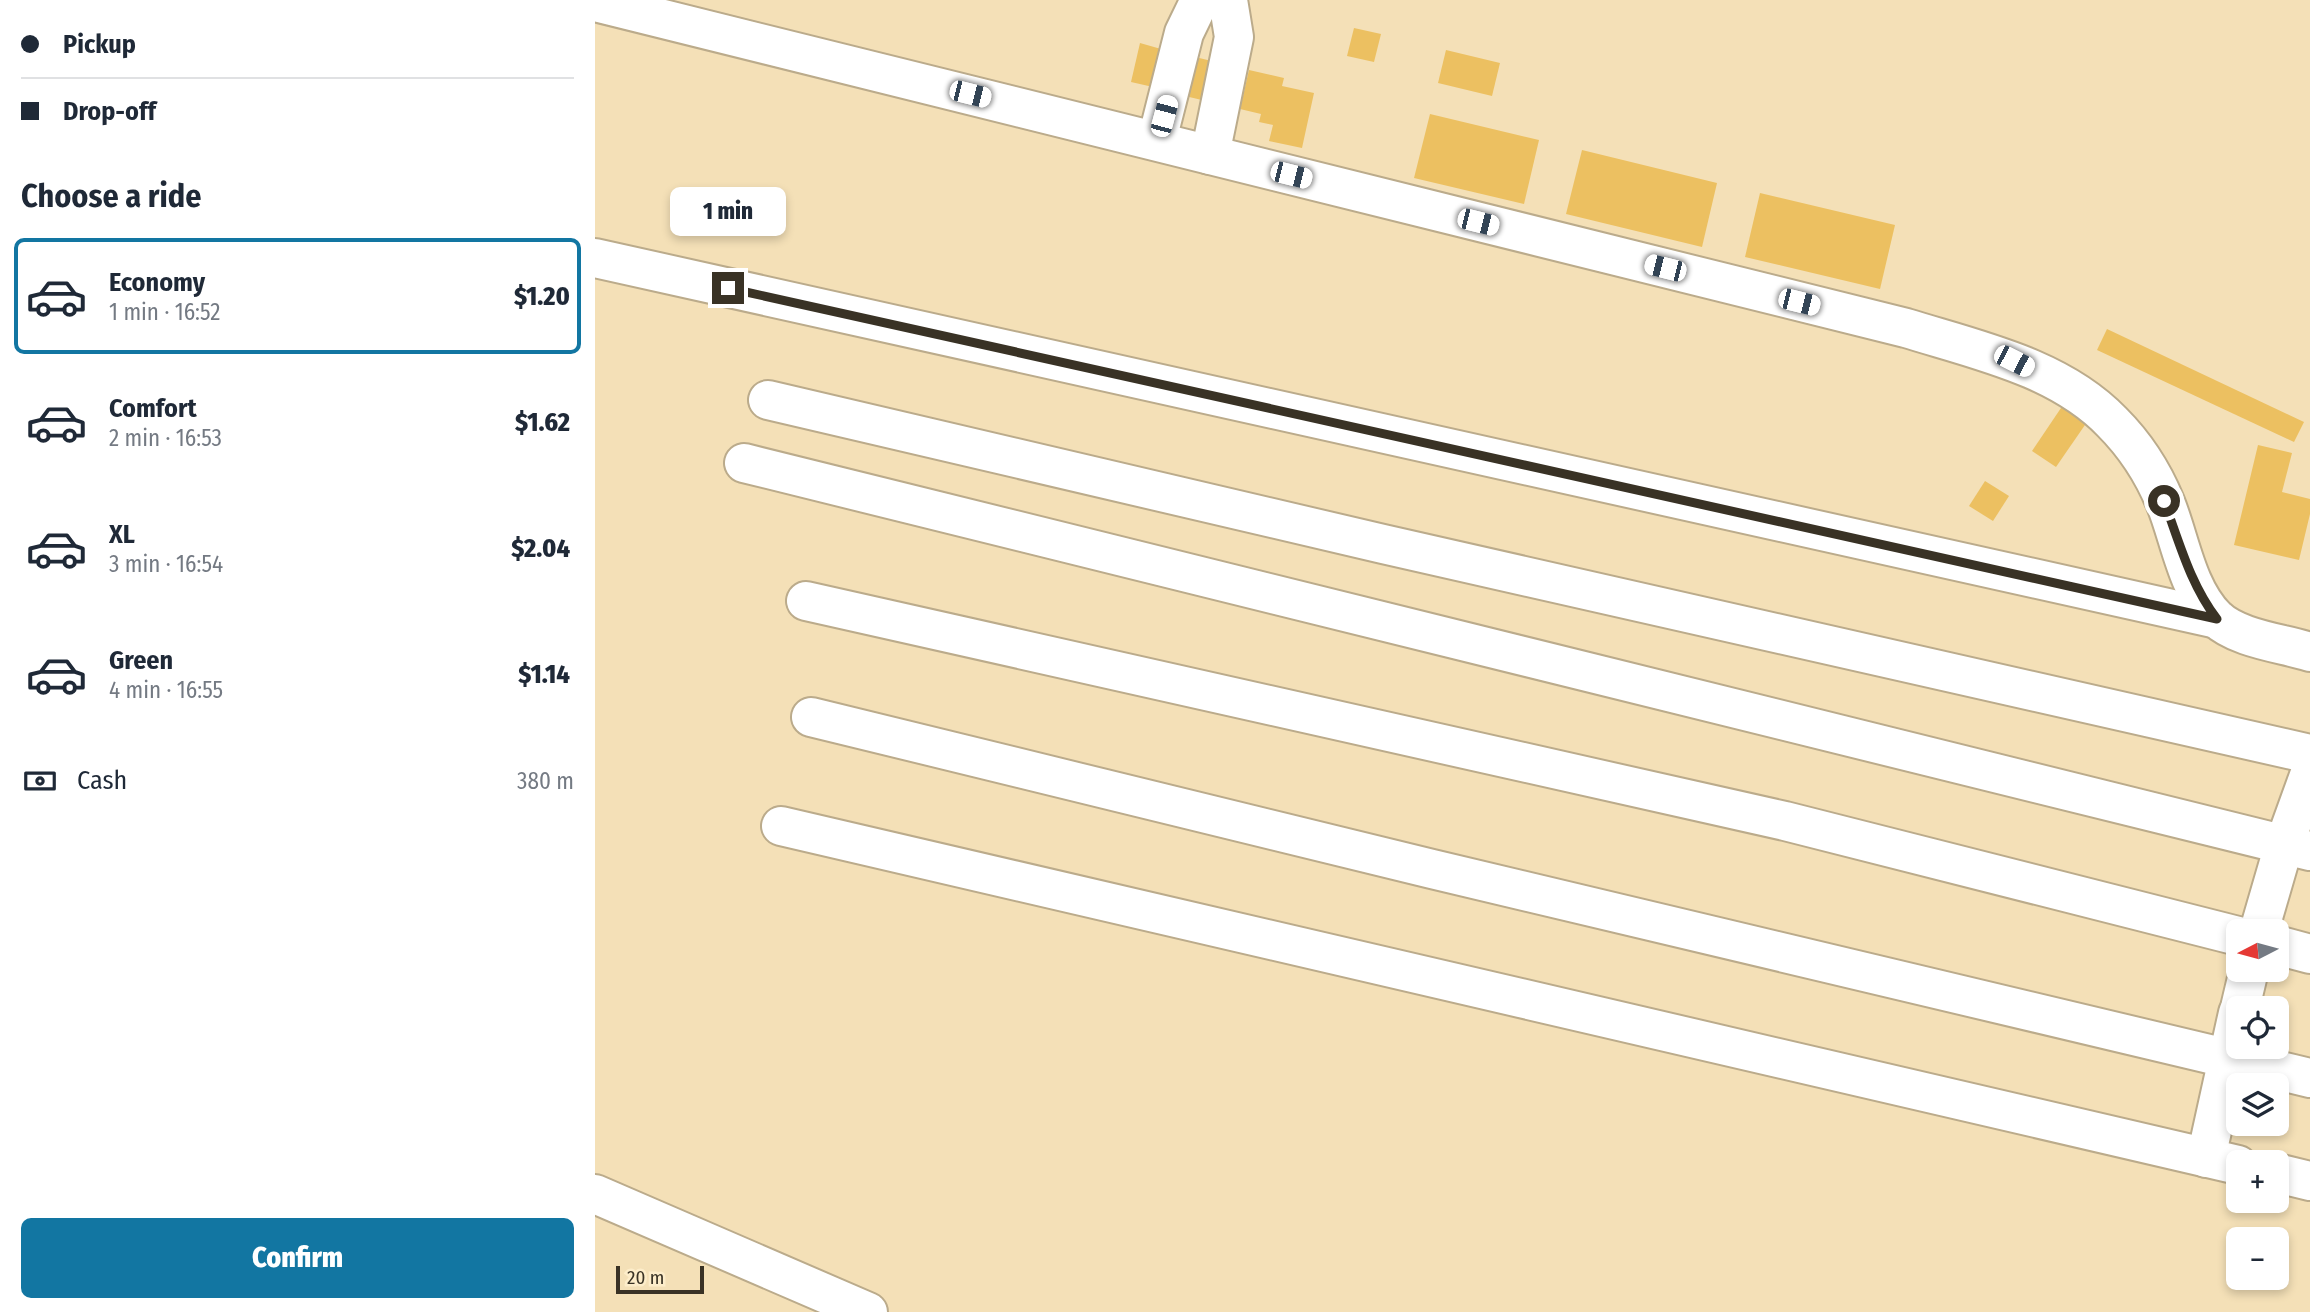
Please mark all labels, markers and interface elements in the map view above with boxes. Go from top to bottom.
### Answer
text: Pickup [63,29,136,60]
car [948,79,993,109]
car [1149,93,1180,139]
text: Drop-off [63,96,156,127]
car [1269,160,1314,190]
text: Choose a ride [21,177,202,215]
callout: 1 min [670,187,786,236]
text: 1 min [703,197,753,225]
car [1456,207,1501,237]
car [1643,253,1688,283]
icon: car [25,265,88,328]
text: Economy [109,267,205,298]
route end [712,272,744,304]
text: $1.20 [514,281,570,312]
car [1777,287,1822,317]
text: 1 min · 16:52 [109,298,220,326]
car [1991,342,2038,380]
icon: car [25,391,88,454]
text: Comfort [109,393,197,424]
text: $1.62 [515,407,570,438]
text: 2 min · 16:53 [109,424,222,452]
route start [2148,485,2180,517]
icon: car [25,517,88,580]
text: XL [109,519,135,550]
text: $2.04 [511,533,570,564]
text: 3 min · 16:54 [109,550,223,578]
icon: car [25,643,88,706]
text: Green [109,645,173,676]
text: $1.14 [518,659,570,690]
text: 4 min · 16:55 [109,676,223,704]
icon: cash [21,762,59,800]
text: Cash [77,765,127,796]
text: 380 m [517,767,574,795]
north arrow [2226,919,2289,982]
map controls [2226,919,2289,1290]
button: locate [2226,996,2289,1059]
button: layers [2226,1073,2289,1136]
button: + [2226,1150,2289,1213]
button: Confirm [21,1218,574,1298]
button: − [2226,1227,2289,1290]
scale bar [616,1263,703,1295]
text: 20 m [627,1266,664,1289]

